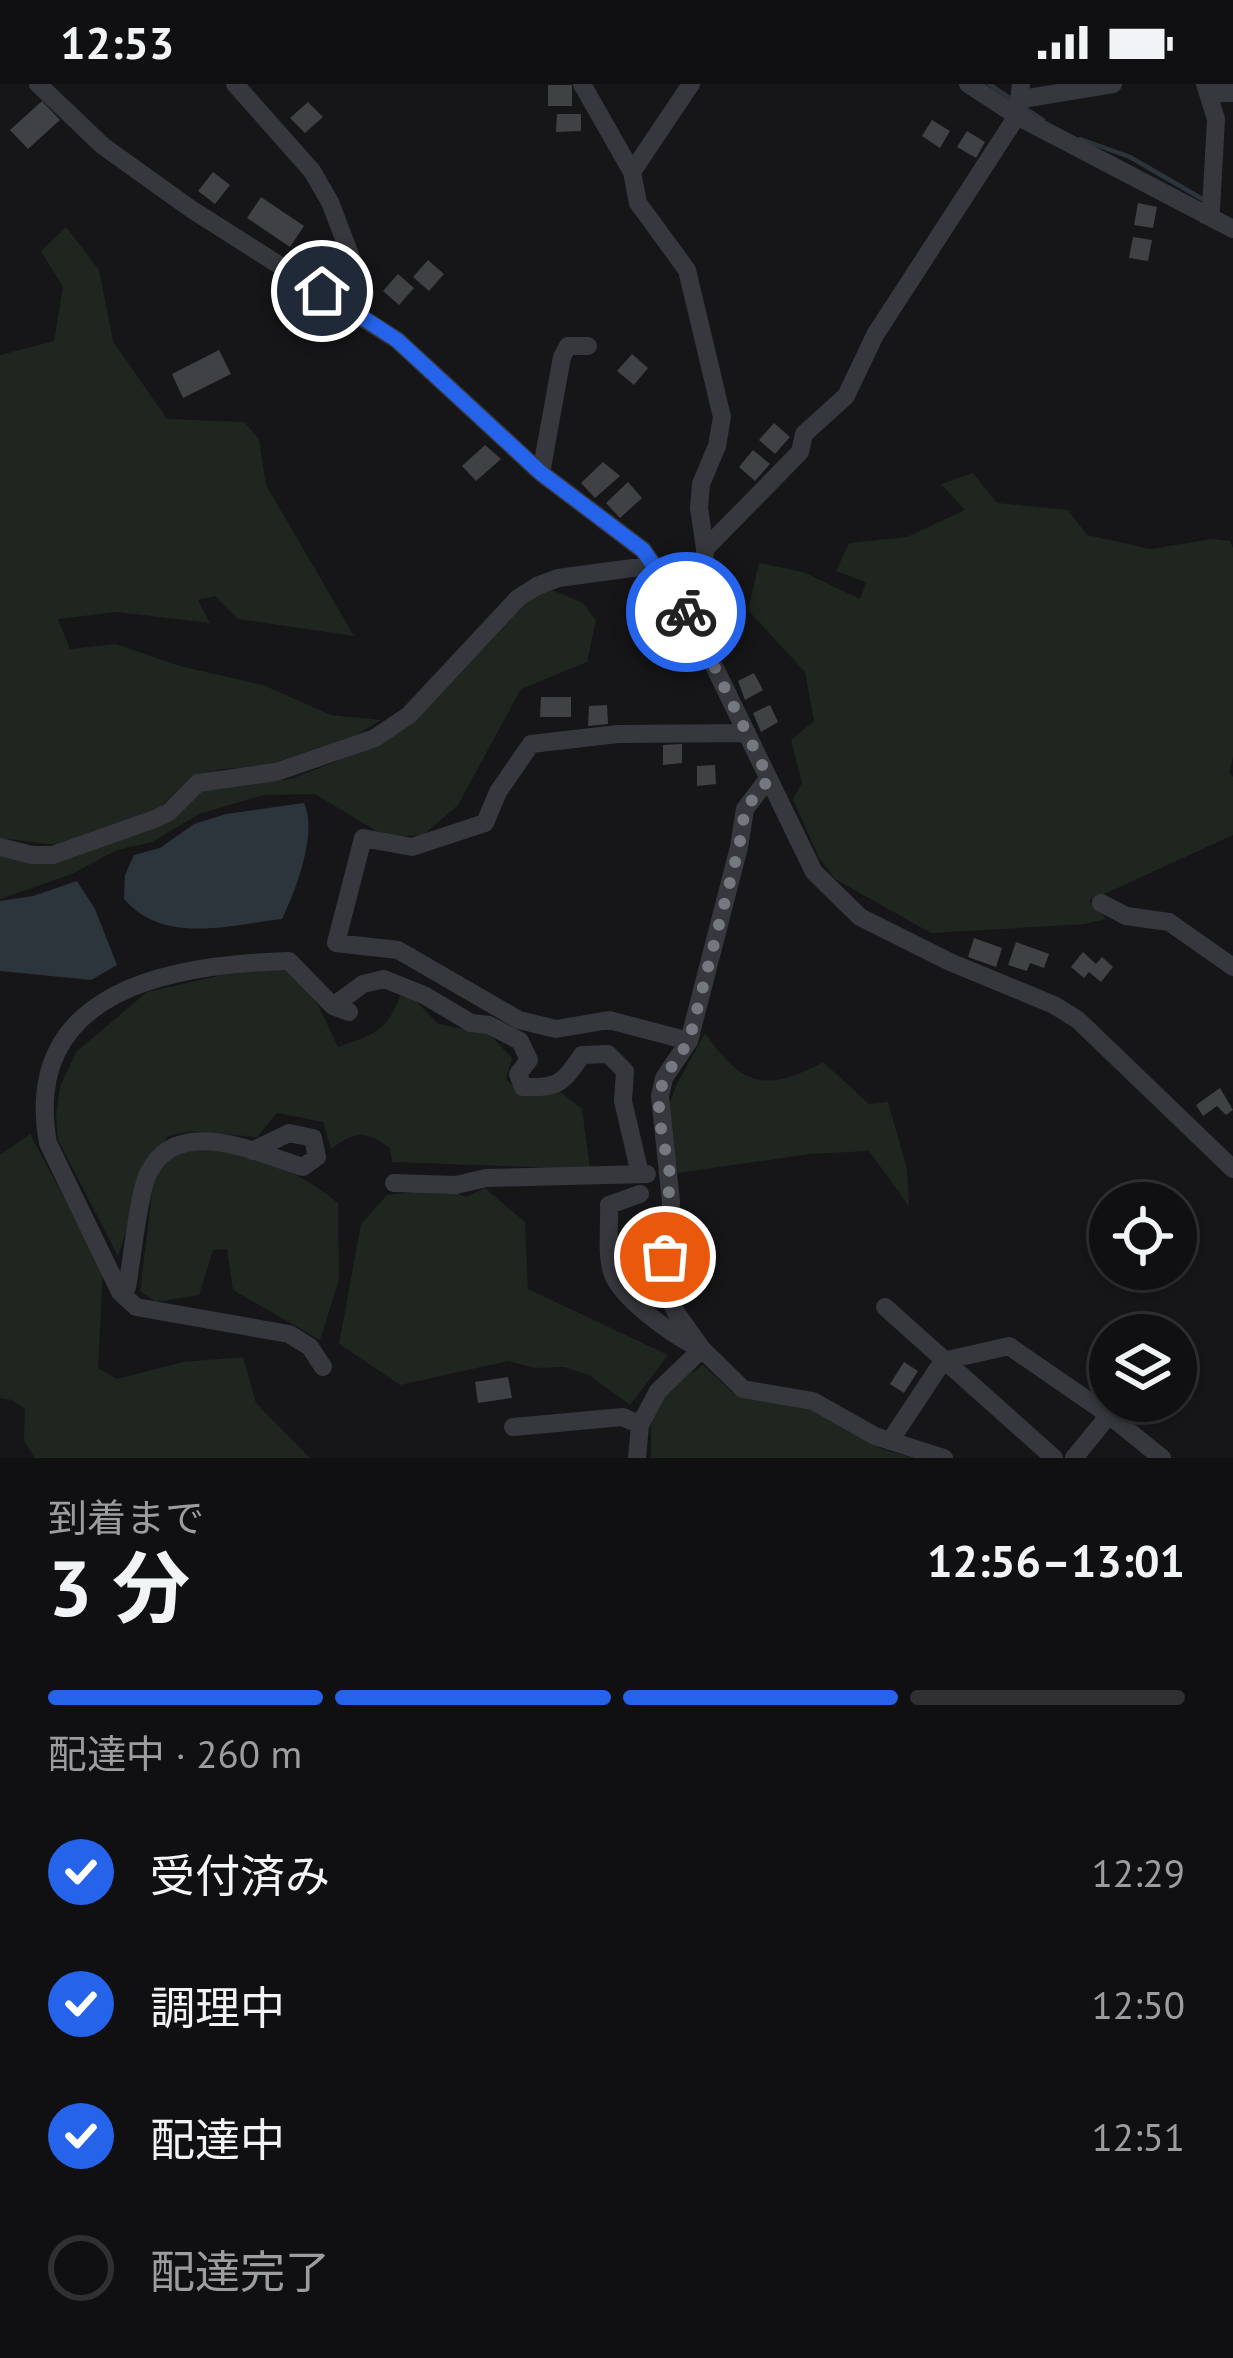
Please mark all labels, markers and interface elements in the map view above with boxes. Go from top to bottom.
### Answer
text: 12:53 [60,13,174,71]
pin [271,240,373,342]
icon: home [289,258,355,324]
courier [626,552,746,672]
icon: bike [653,579,719,645]
map controls [1089,1182,1197,1422]
button: locate [1089,1182,1197,1290]
pin [614,1206,716,1308]
icon: bag [632,1224,698,1290]
button: layers [1089,1314,1197,1422]
text: 到着まで [48,1492,204,1543]
text: 12:56–13:01 [927,1531,1185,1589]
text: 3 分 [48,1537,190,1638]
text: 配達中 · 260 m [48,1728,302,1779]
icon: check [48,1839,114,1905]
text: 受付済み [150,1846,330,1904]
text: 12:29 [1091,1847,1185,1898]
icon: check [48,1971,114,2037]
text: 調理中 [150,1978,285,2036]
text: 12:50 [1091,1979,1185,2030]
icon: check [48,2103,114,2169]
text: 配達中 [150,2110,285,2168]
text: 12:51 [1091,2111,1185,2162]
text: 配達完了 [150,2242,330,2300]

